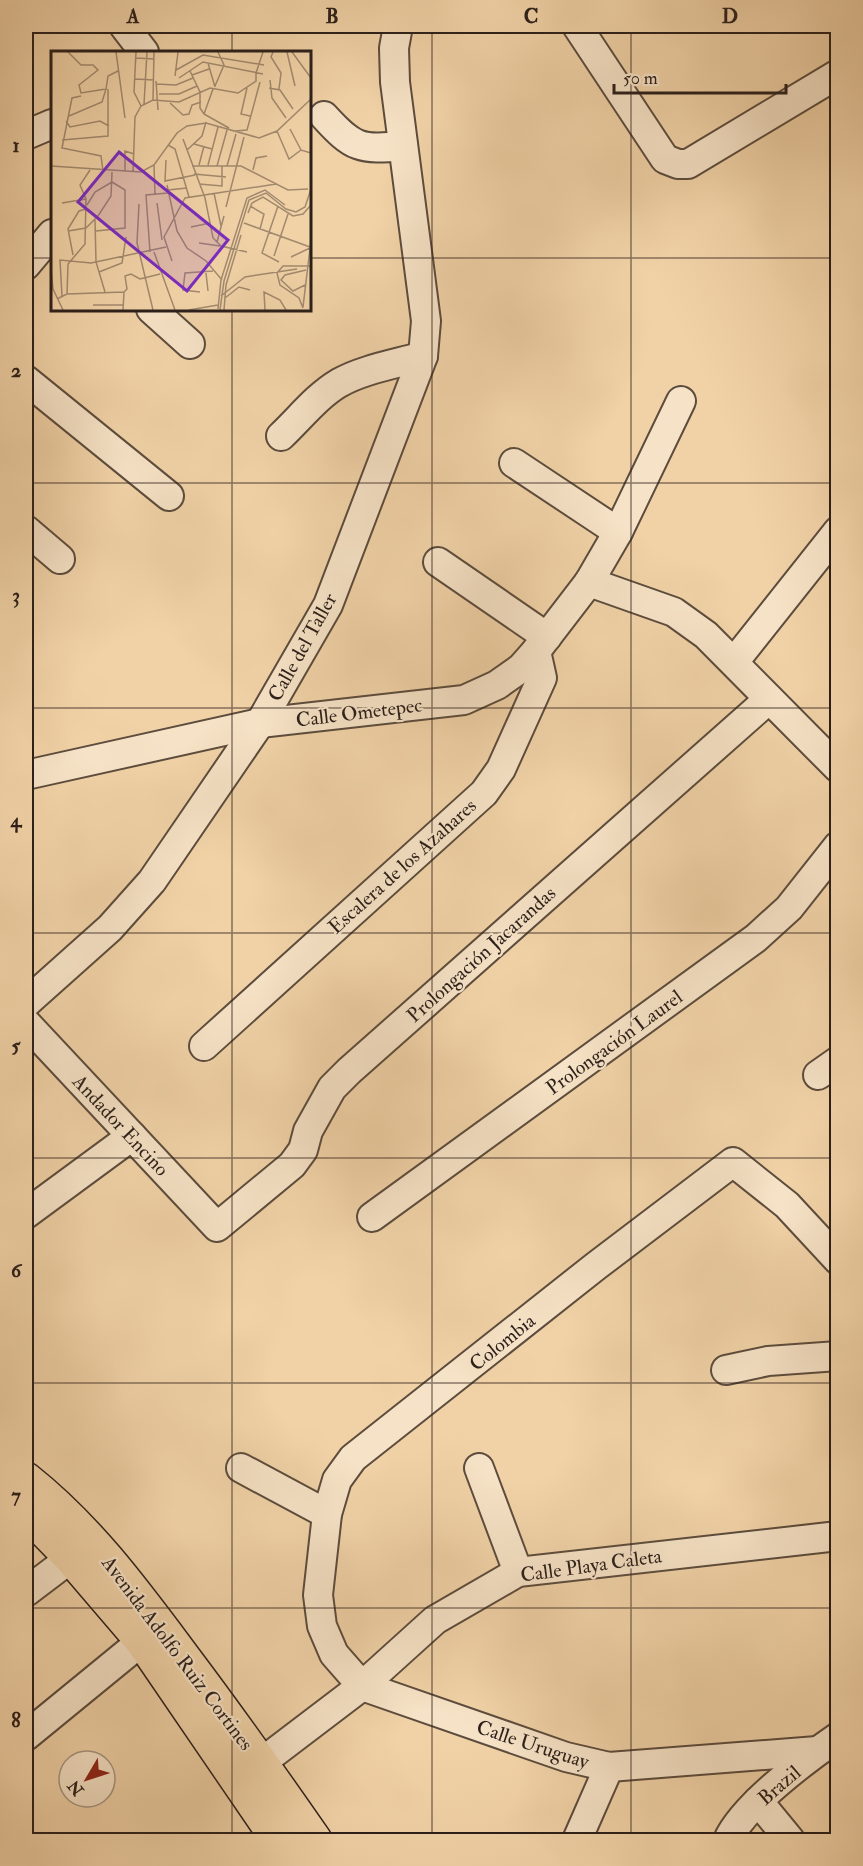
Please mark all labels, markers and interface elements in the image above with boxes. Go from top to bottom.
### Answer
text: A [126,4,140,29]
text: B [325,4,339,29]
text: C [524,4,538,29]
text: D [722,4,738,29]
inset map [51,51,310,310]
scale bar [614,57,786,95]
text: 50 m [623,67,658,90]
text: 1 [12,133,20,158]
text: 2 [11,358,21,383]
text: 3 [12,583,20,608]
street label: Calle del Taller [262,588,343,706]
street label: Calle Ometepec [295,692,424,734]
street label: Escalera de los Azahares [323,793,482,940]
text: 4 [10,808,23,833]
street label: Prolongación Jacarandas [402,881,561,1028]
street label: Prolongación Laurel [541,984,688,1100]
text: 5 [12,1033,22,1058]
street label: Andador Encino [66,1069,174,1181]
text: 6 [11,1258,23,1283]
street label: Colombia [464,1308,541,1377]
text: 7 [11,1483,21,1508]
street label: Calle Playa Caleta [519,1543,664,1588]
street label: Avenida Adolfo Ruiz Cortines [96,1550,259,1756]
text: 8 [11,1708,21,1733]
street label: Calle Uruguay [473,1715,593,1775]
north arrow [57,1749,117,1809]
street label: Brazil [753,1760,806,1811]
text: N [63,1775,89,1800]

